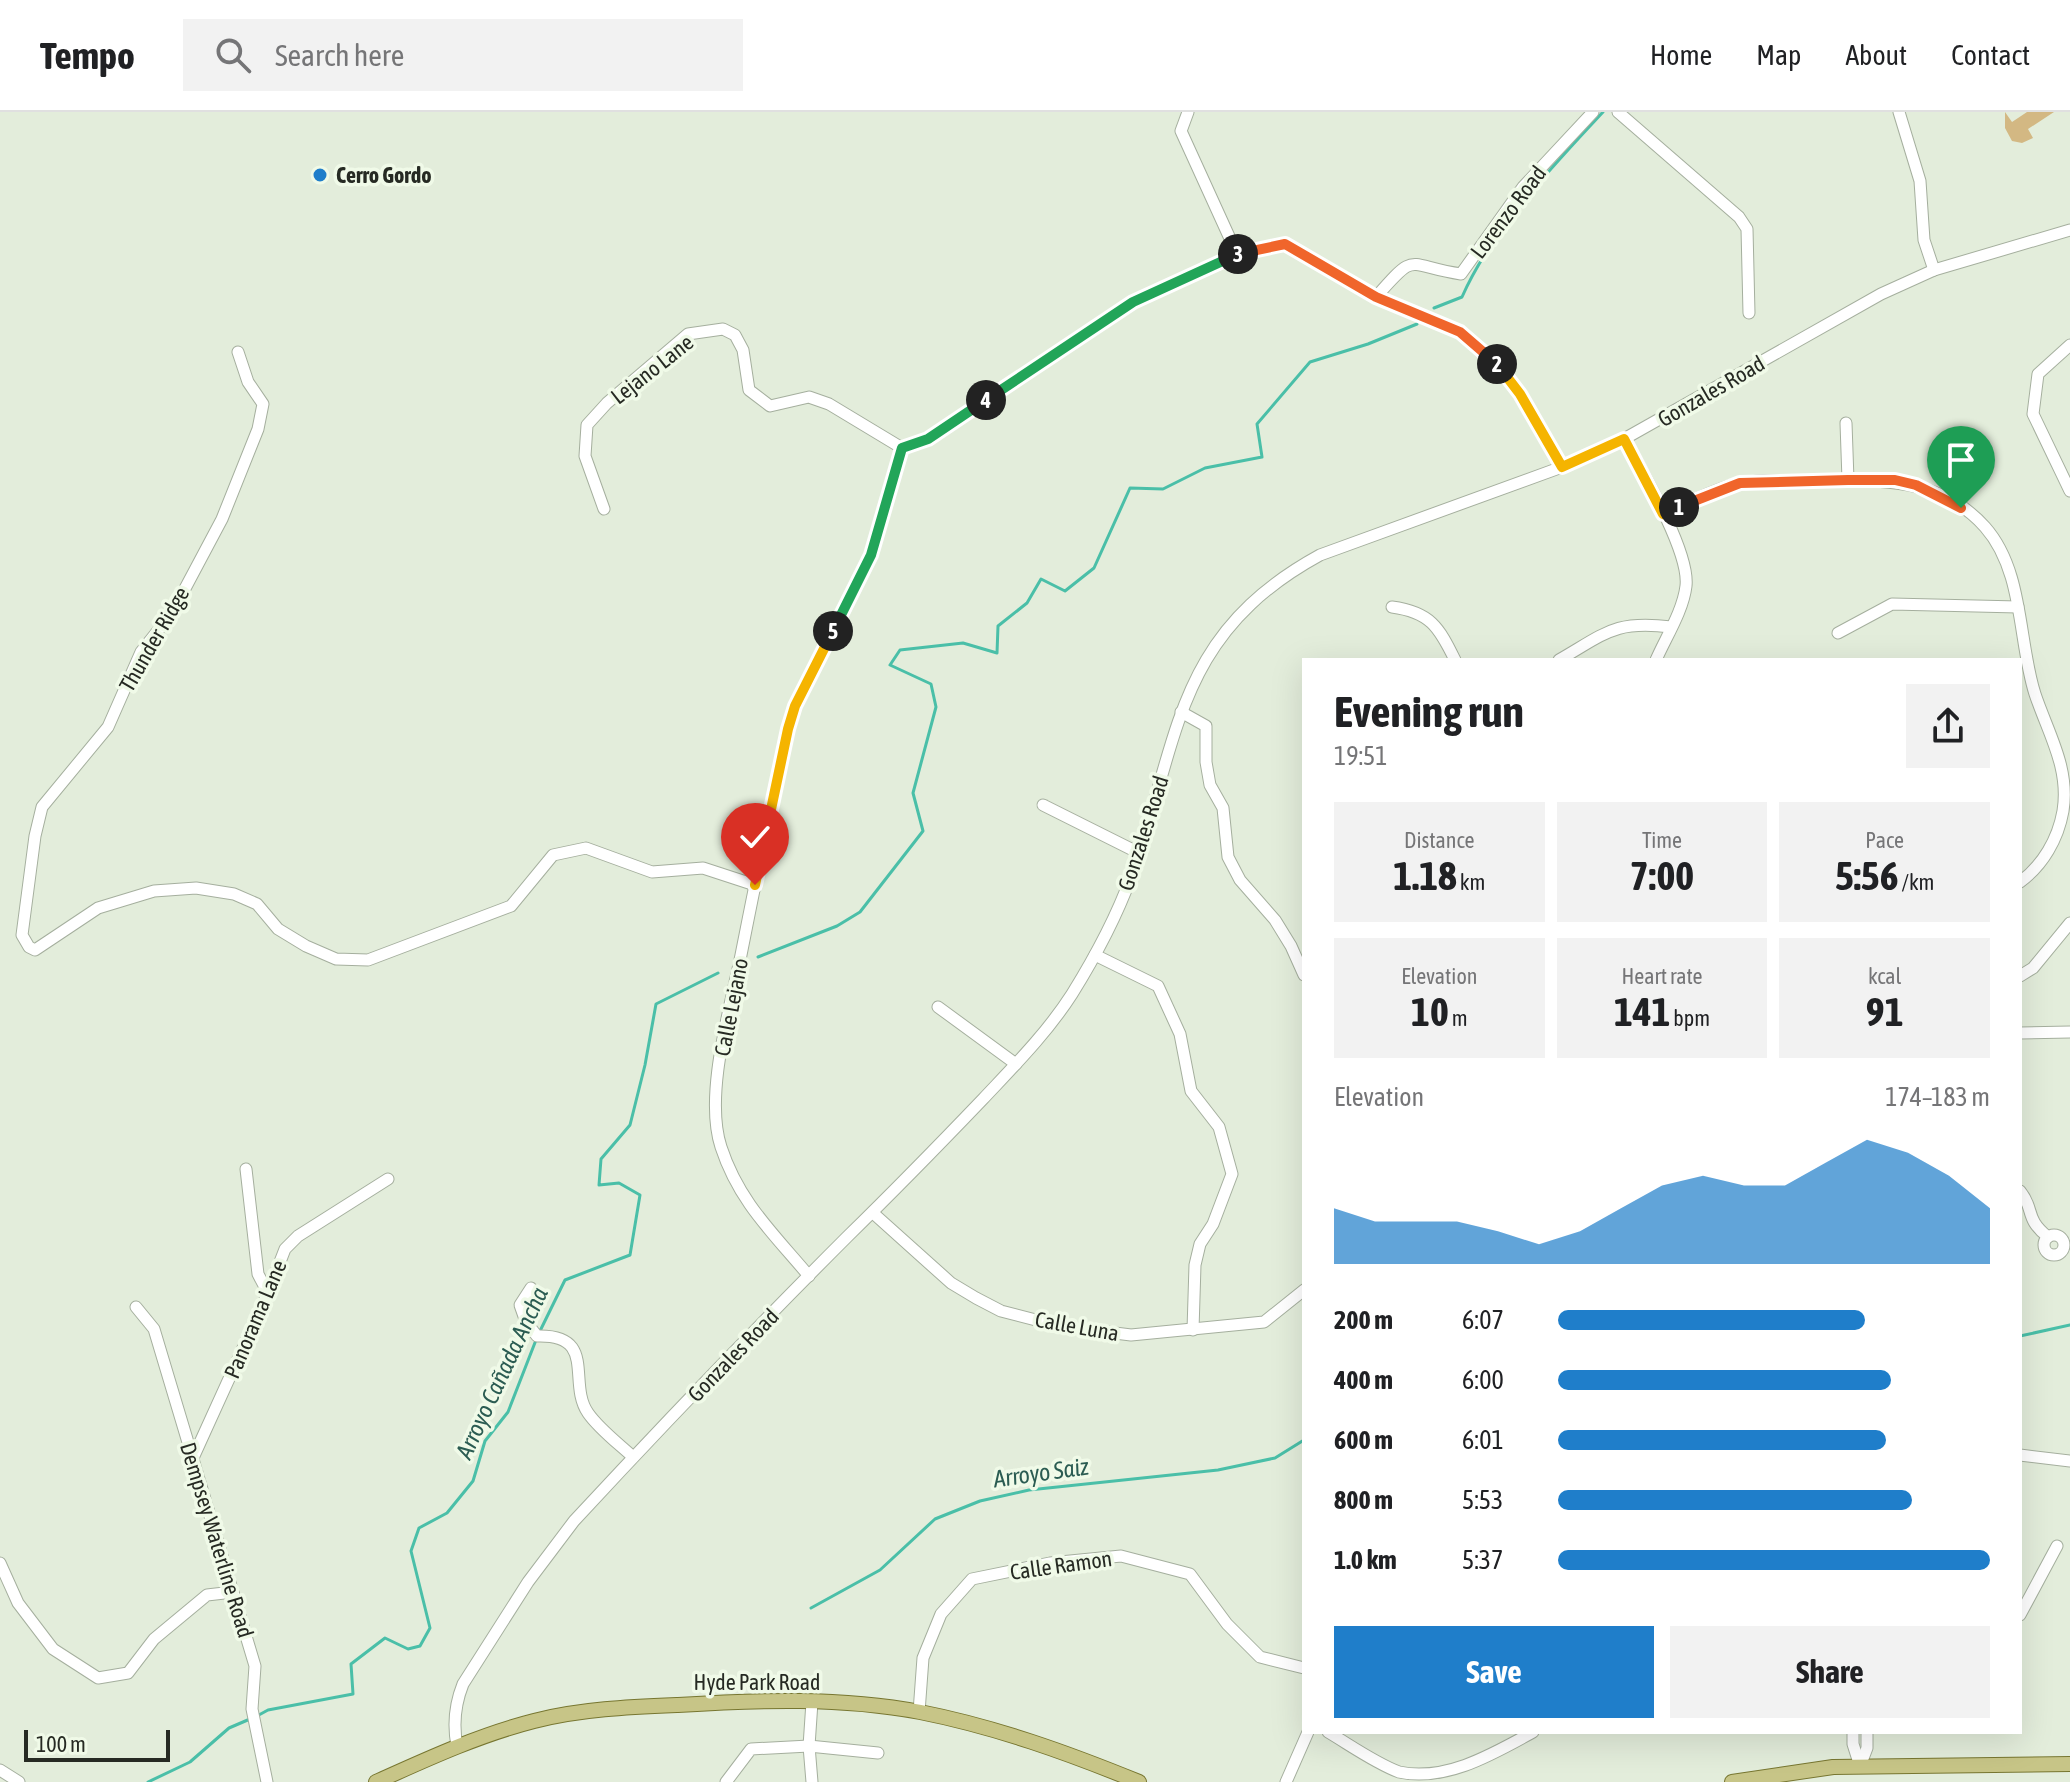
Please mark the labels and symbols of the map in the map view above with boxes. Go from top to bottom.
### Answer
street label: Lorenzo Road [1465,161,1551,263]
place label: Cerro Gordo [336,162,431,188]
marker: Cerro Gordo [311,166,329,184]
pin: 3 [1218,234,1258,274]
street label: Lejano Lane [606,329,698,409]
pin: 2 [1477,344,1517,384]
street label: Gonzales Road [1653,350,1769,432]
pin: 4 [966,380,1006,420]
pin [1927,426,1995,508]
pin: 1 [1659,487,1699,527]
street label: Thunder Ridge [114,582,194,696]
pin: 5 [813,611,853,651]
street label: Gonzales Road [1112,772,1174,894]
pin [721,803,789,885]
street label: Calle Lejano [709,956,753,1058]
street label: Panorama Lane [218,1256,292,1382]
water label: Arroyo Cañada Ancha [450,1283,553,1464]
street label: Gonzales Road [682,1303,784,1407]
street label: Calle Luna [1033,1306,1121,1346]
street label: Dempsey Waterline Road [175,1439,259,1641]
water label: Arroyo Saiz [991,1452,1091,1493]
street label: Calle Ramon [1008,1545,1114,1585]
street label: Hyde Park Road [694,1669,820,1695]
scale bar [24,1726,170,1762]

